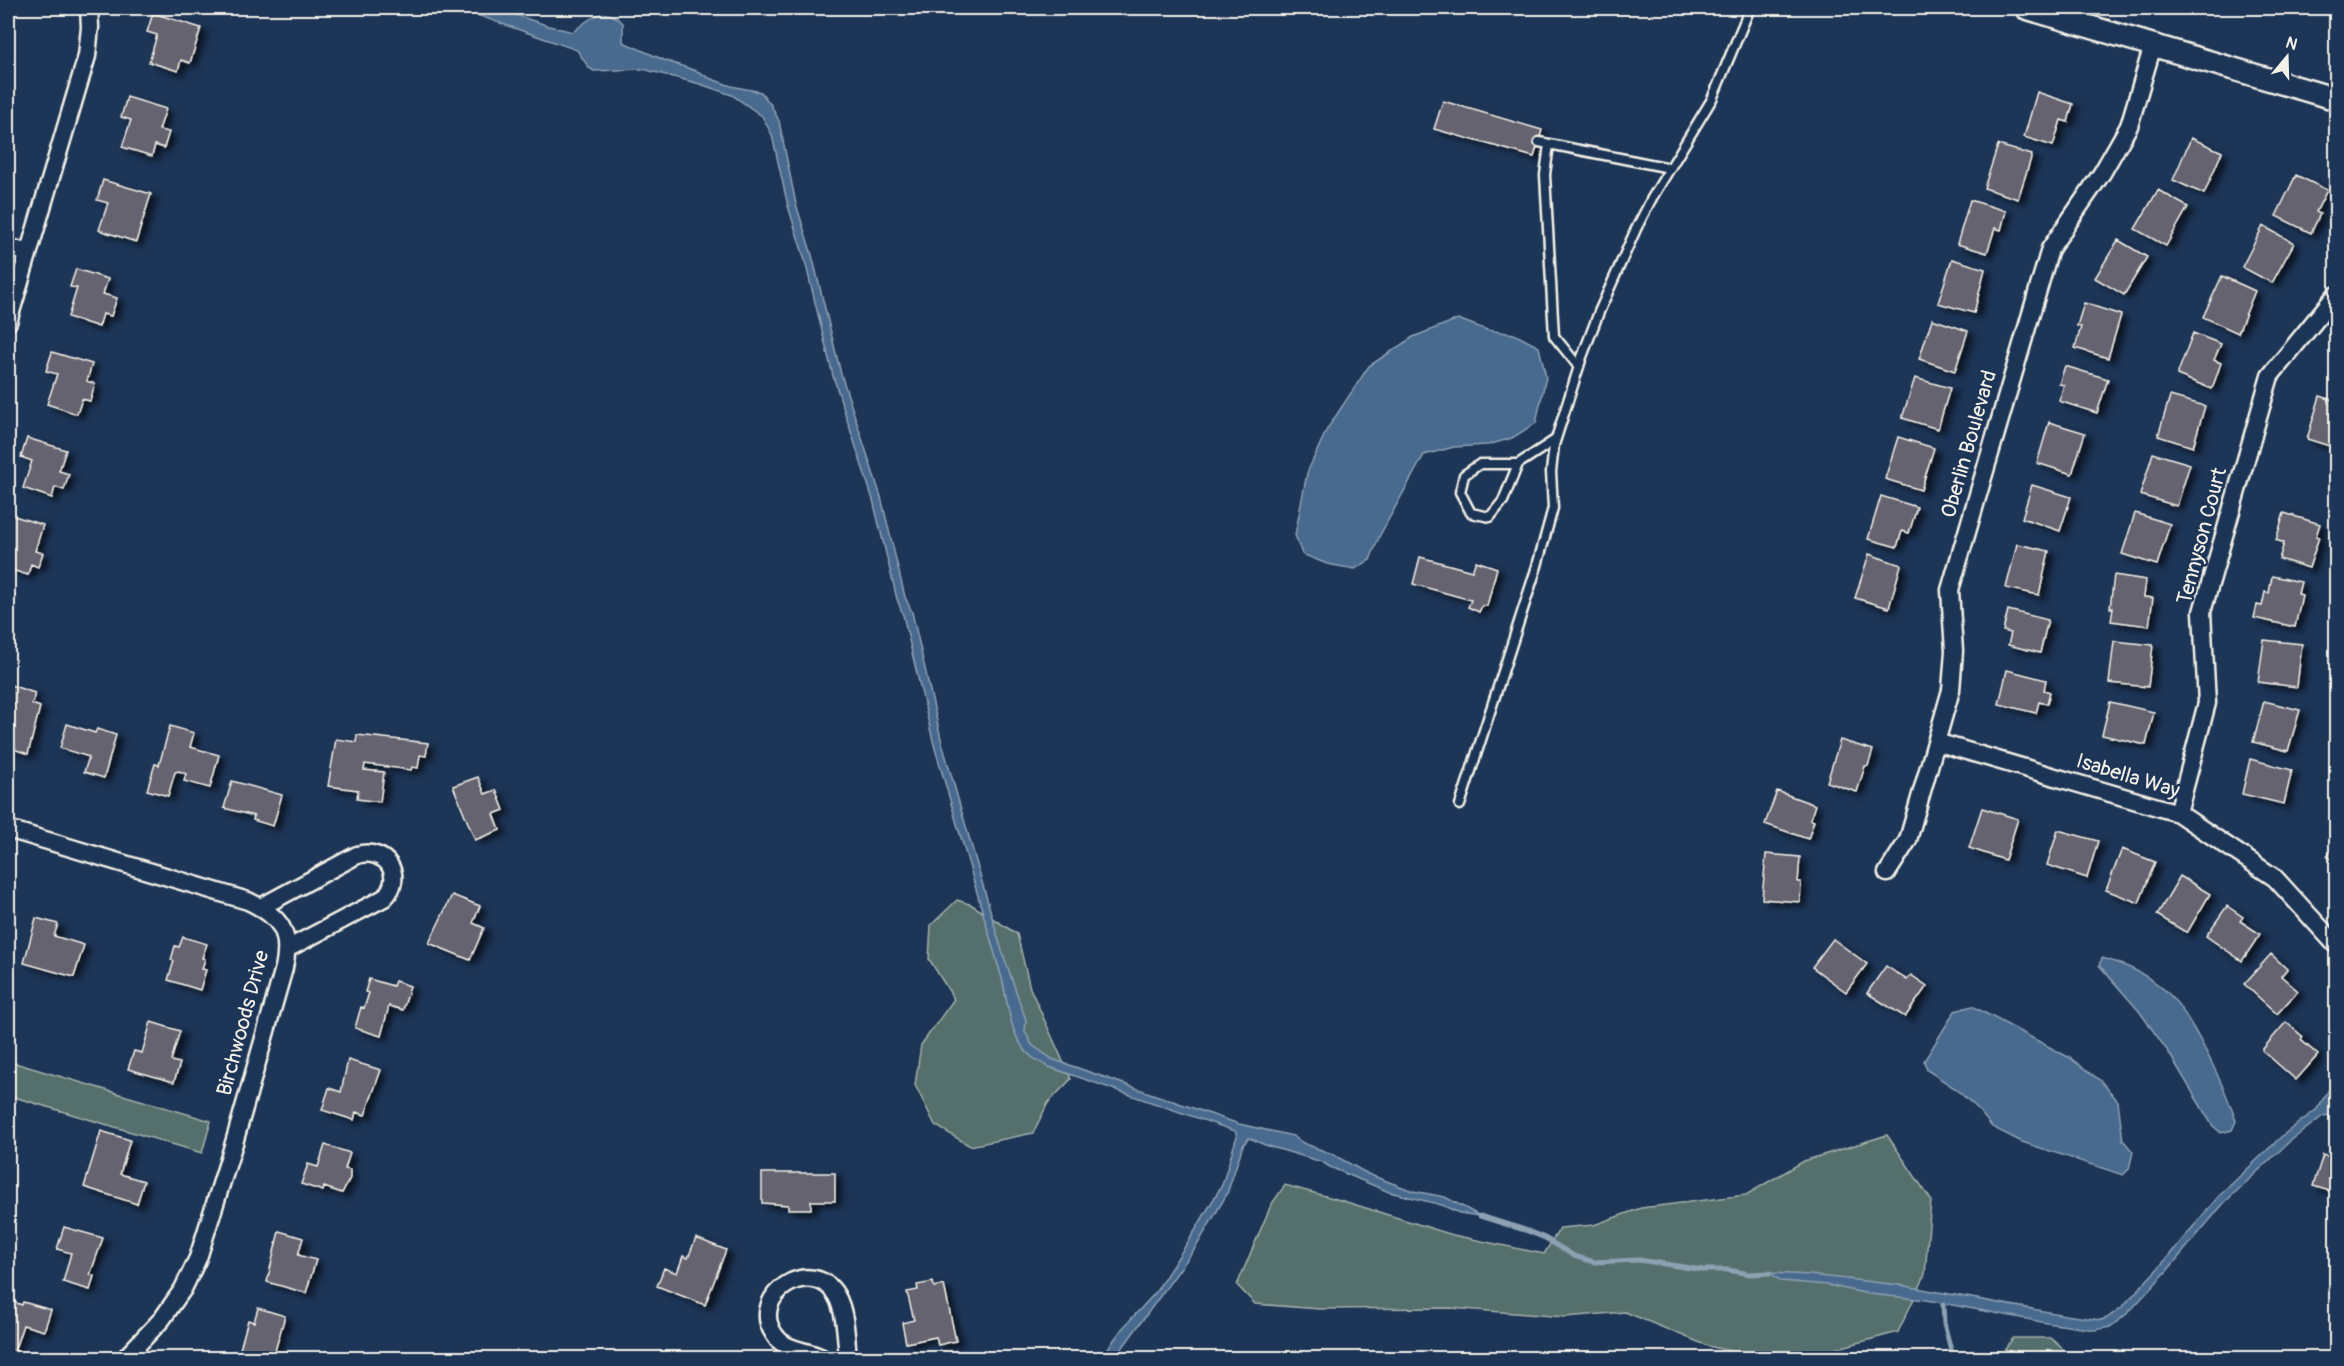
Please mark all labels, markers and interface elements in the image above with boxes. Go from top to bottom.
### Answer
north arrow [2257,27,2317,87]
text: N [2283,33,2300,55]
street label: Oberlin Boulevard [1935,367,2003,521]
street label: Tennyson Court [2171,464,2233,607]
street label: Isabella Way [2073,747,2183,805]
street label: Birchwoods Drive [211,947,276,1099]

